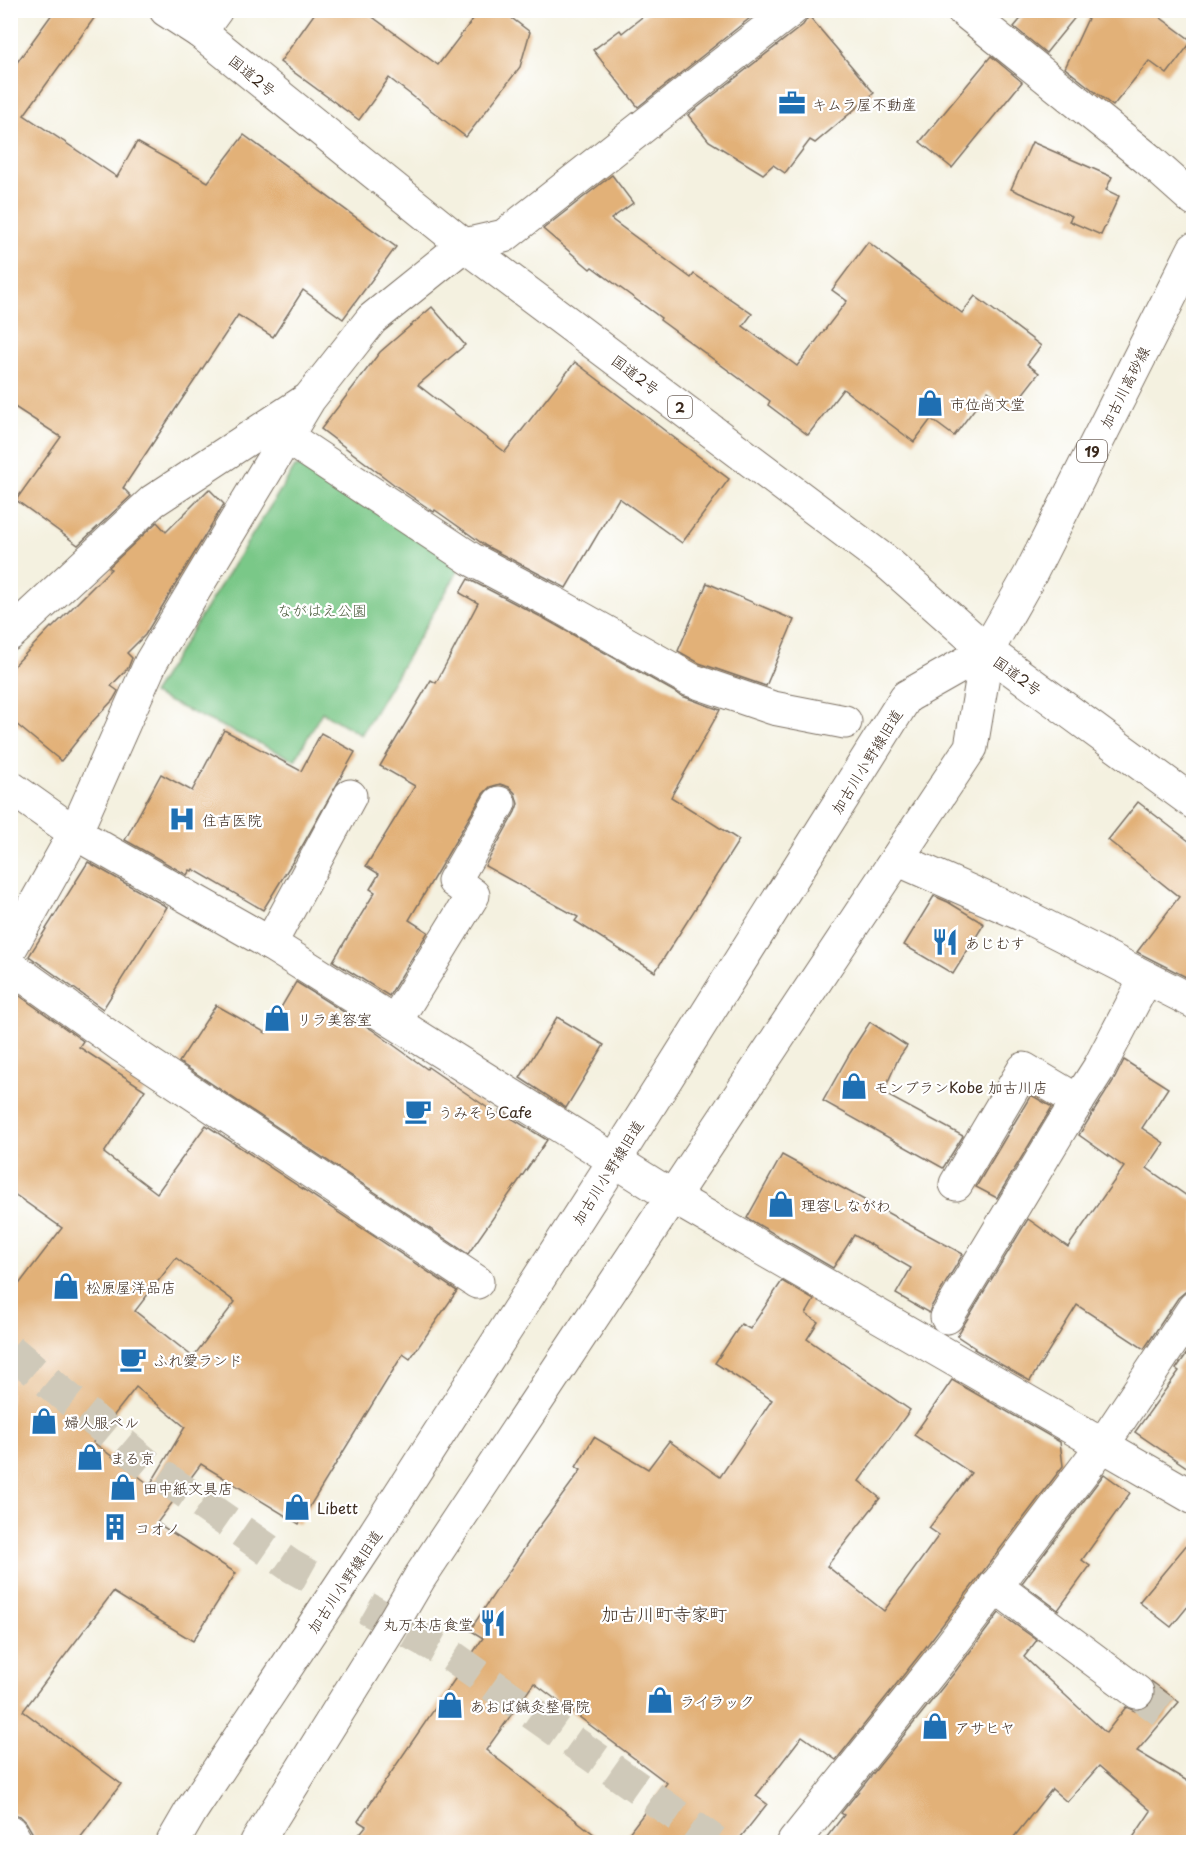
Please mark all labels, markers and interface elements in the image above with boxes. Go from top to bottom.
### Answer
street label: 国道2号 [224,49,282,101]
office icon: キムラ屋不動産 [777,88,807,118]
place label: キムラ屋不動産 [812,92,917,115]
street label: 加古川高砂線 [1093,342,1155,432]
street label: 国道2号 [607,348,665,400]
shop icon: 市位尚文堂 [915,388,945,418]
place label: 市位尚文堂 [950,392,1025,415]
road number: 2 [668,396,692,418]
road number: 19 [1077,440,1107,462]
park label: ながはえ公園 [277,598,367,621]
street label: 国道2号 [989,649,1047,701]
street label: 加古川小野線旧道 [824,704,908,818]
hospital icon: 住吉医院 [167,804,197,834]
place label: 住吉医院 [202,808,262,831]
restaurant icon: あじむす [930,927,960,957]
place label: あじむす [965,931,1025,954]
shop icon: リラ美容室 [262,1003,292,1033]
place label: リラ美容室 [297,1007,372,1030]
shop icon: モンブランKobe 加古川店 [839,1071,869,1101]
place label: モンブランKobe 加古川店 [874,1075,1048,1098]
cafe icon: うみそらCafe [403,1096,433,1126]
place label: うみそらCafe [438,1100,532,1123]
street label: 加古川小野線旧道 [565,1115,649,1229]
shop icon: 理容しながわ [766,1189,796,1219]
place label: 理容しながわ [801,1193,891,1216]
shop icon: 松原屋洋品店 [51,1271,81,1301]
place label: 松原屋洋品店 [86,1275,176,1298]
cafe icon: ふれ愛ランド [118,1344,148,1374]
place label: ふれ愛ランド [153,1348,243,1371]
shop icon: 婦人服ベル [29,1406,59,1436]
place label: 婦人服ベル [64,1410,139,1433]
shop icon: まる京 [75,1442,105,1472]
place label: まる京 [110,1446,155,1469]
shop icon: 田中紙文具店 [108,1472,138,1502]
place label: 田中紙文具店 [143,1476,233,1499]
shop icon: Libett [282,1492,312,1522]
place label: Libett [317,1496,358,1519]
building icon: コオノ [100,1512,130,1542]
place label: コオノ [135,1516,180,1539]
street label: 加古川小野線旧道 [301,1525,387,1637]
district label: 加古川町寺家町 [601,1600,727,1627]
restaurant icon: 丸万本店食堂 [478,1608,508,1638]
place label: 丸万本店食堂 [383,1612,473,1635]
shop icon: ライラック [645,1685,675,1715]
place label: ライラック [680,1689,754,1712]
shop icon: あおば鍼灸整骨院 [435,1690,465,1720]
place label: あおば鍼灸整骨院 [470,1694,590,1717]
shop icon: アサヒヤ [920,1711,950,1741]
place label: アサヒヤ [955,1715,1015,1738]

